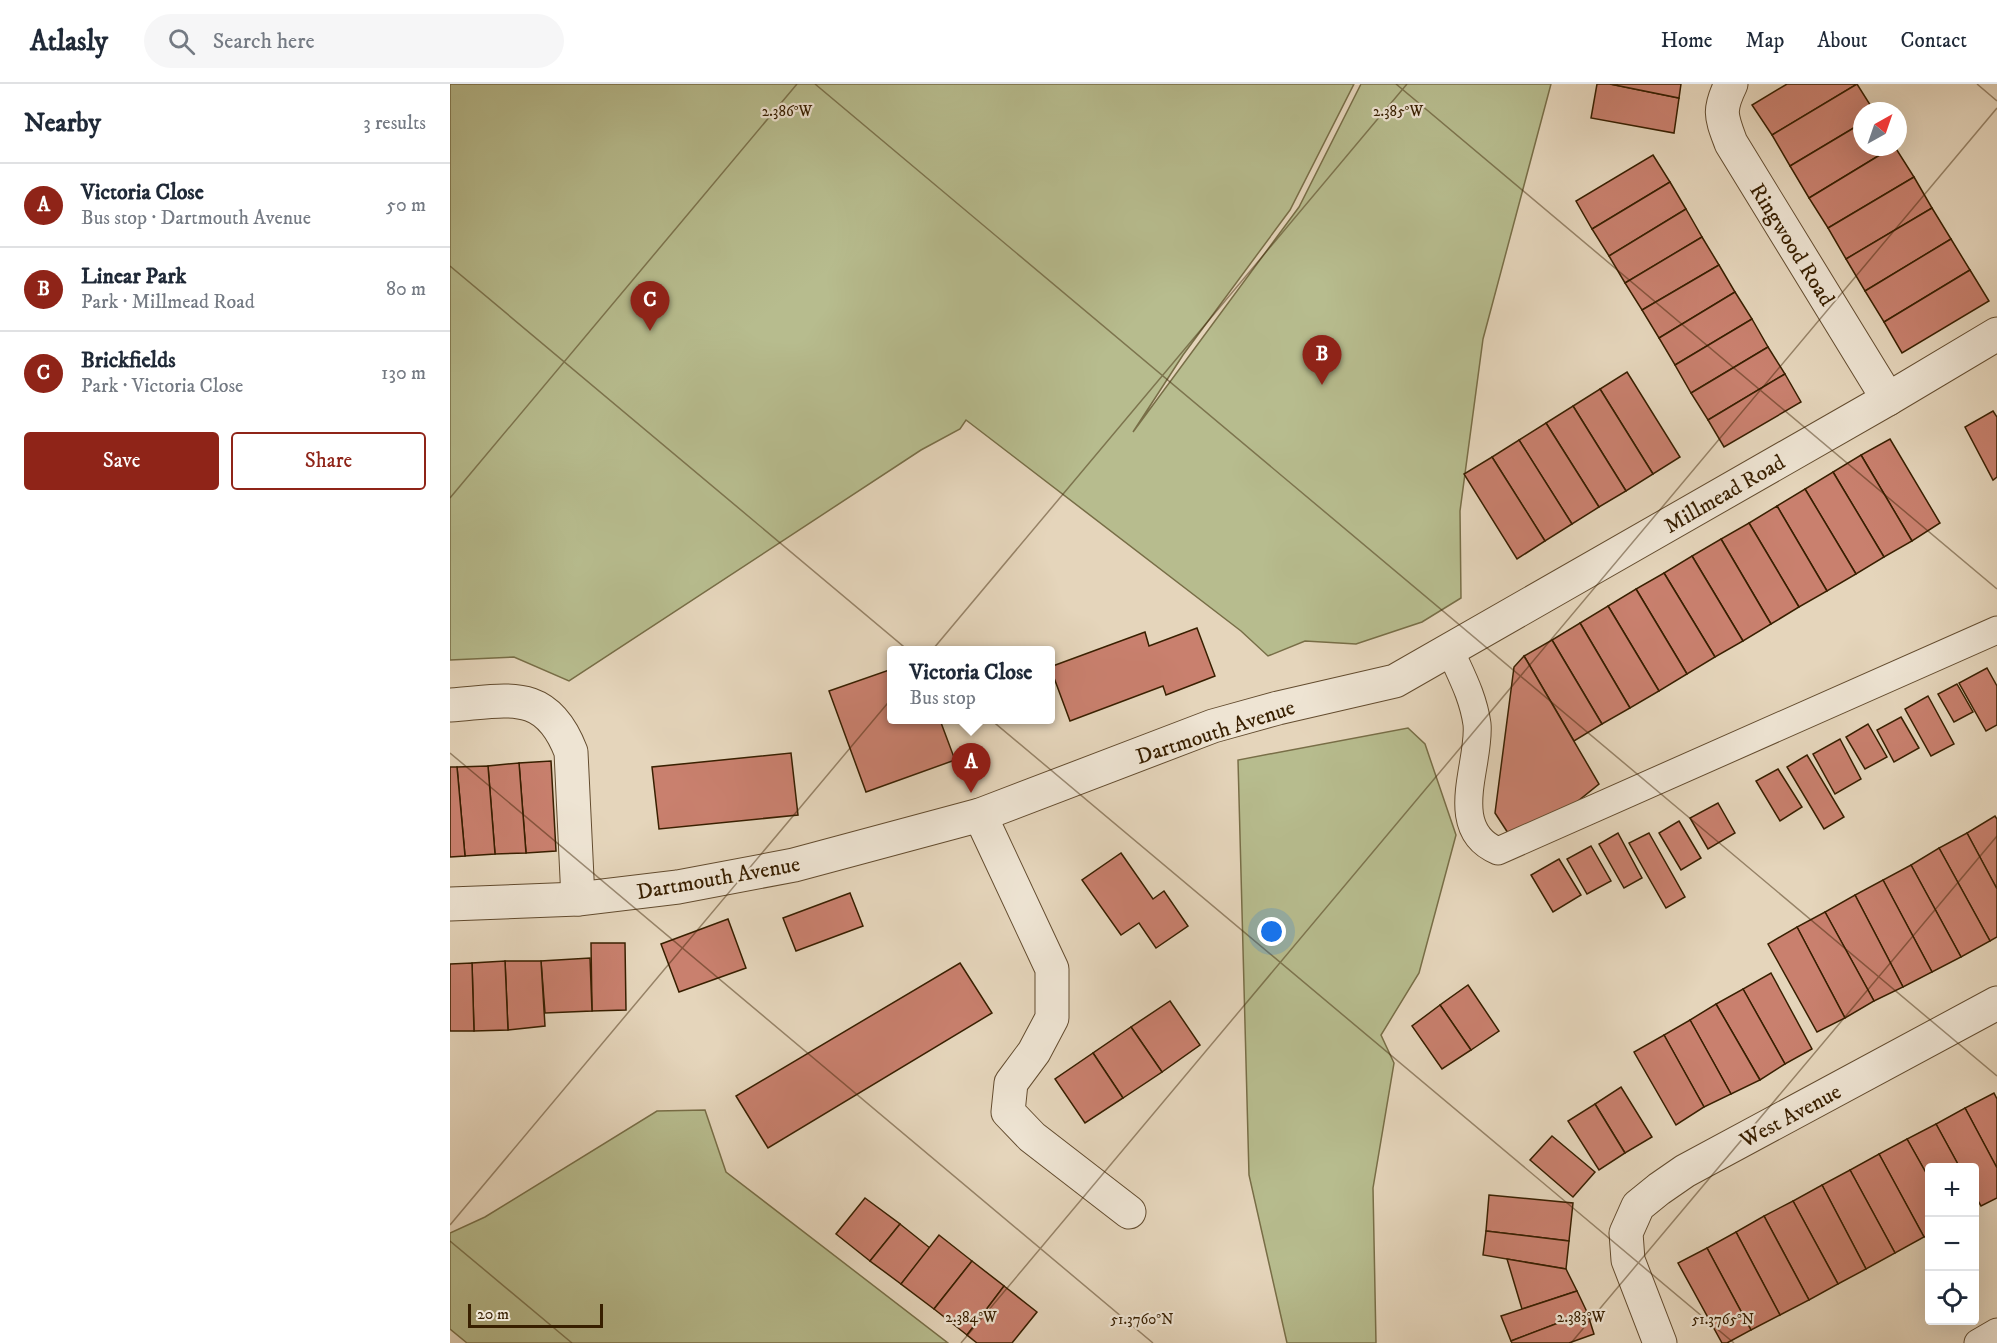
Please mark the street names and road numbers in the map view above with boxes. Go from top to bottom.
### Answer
street label: Ringwood Road [1743,178,1840,311]
street label: Millmead Road [1659,449,1790,540]
street label: Dartmouth Avenue [1133,694,1298,771]
street label: Dartmouth Avenue [634,851,802,906]
street label: West Avenue [1735,1078,1846,1155]

